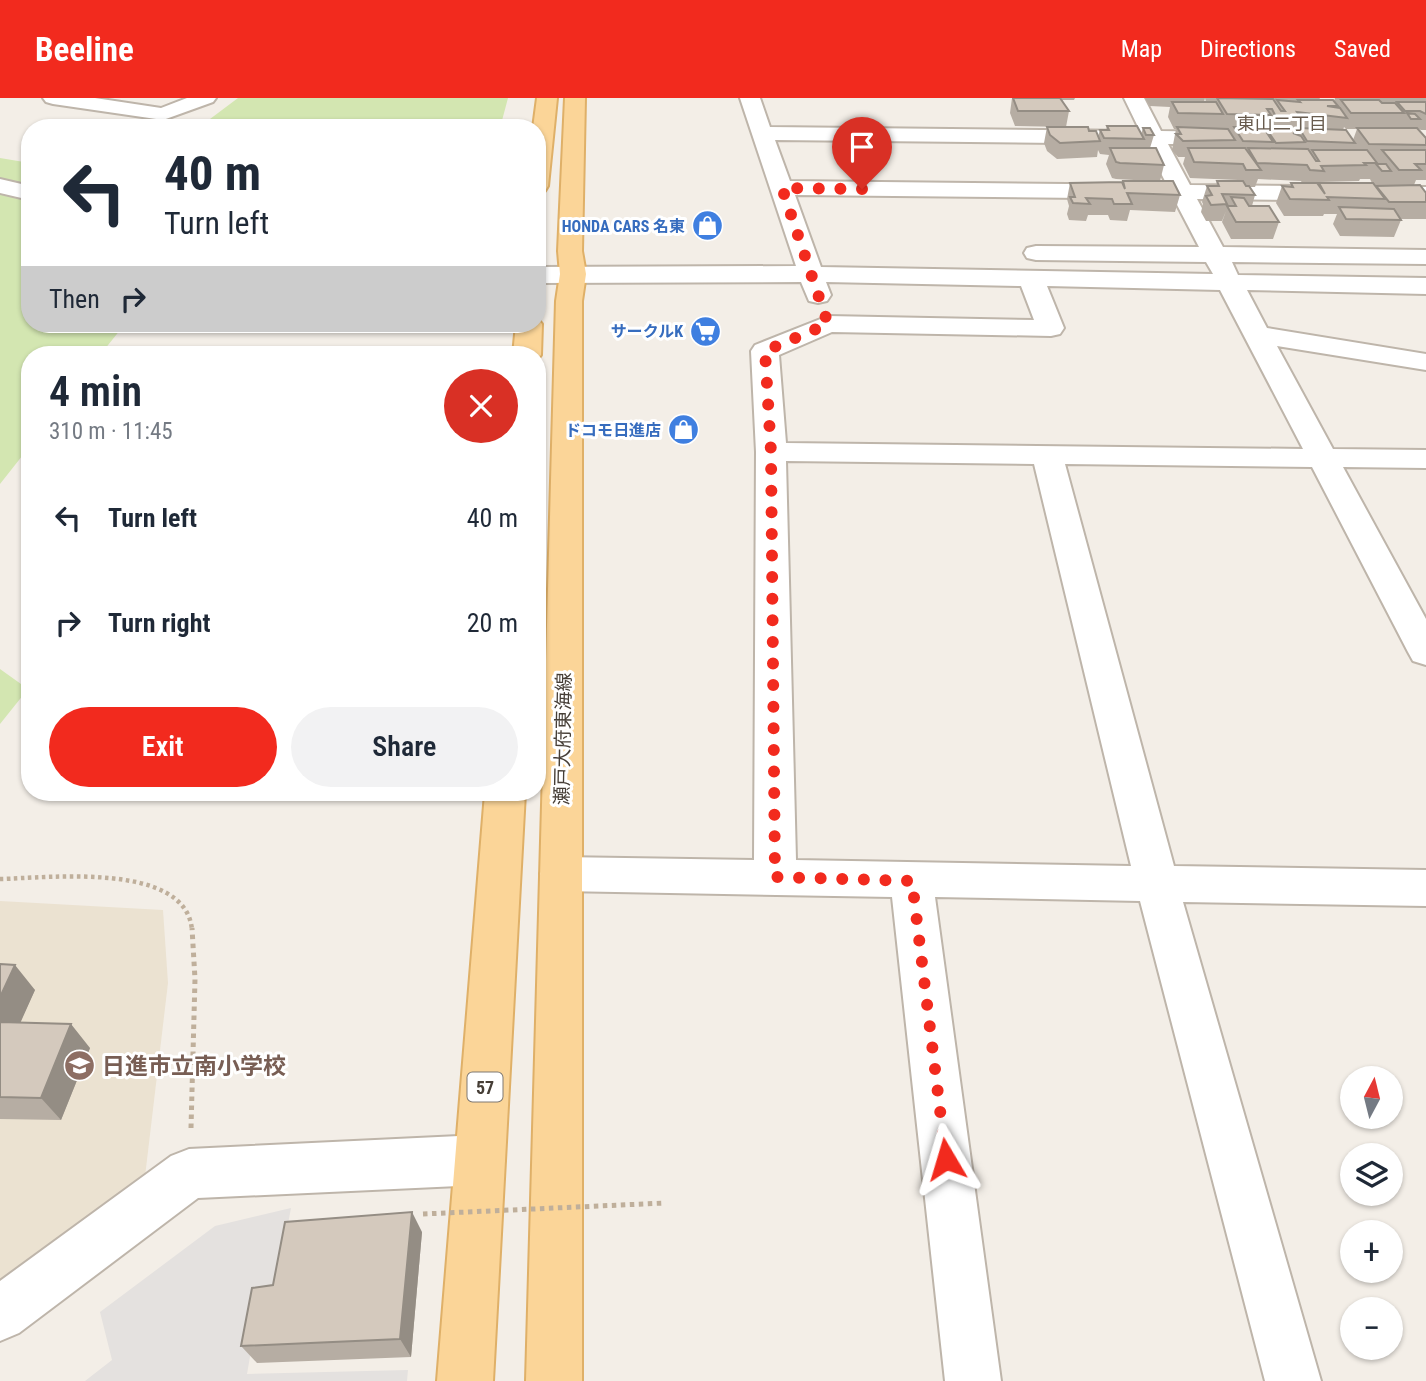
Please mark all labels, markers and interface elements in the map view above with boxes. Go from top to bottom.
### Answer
text: Beeline [35,30,134,69]
text: Map [1121,35,1162,63]
text: Directions [1200,35,1296,63]
text: Saved [1334,35,1391,63]
district label: 東山二丁目 [1237,113,1327,134]
pin [832,117,892,189]
icon: arrive [843,128,881,166]
text: 40 m [164,145,261,202]
icon: left [49,147,140,238]
text: Turn left [164,204,269,242]
shop icon: HONDA CARS 名東 [691,209,725,243]
place label: HONDA CARS 名東 [562,217,685,236]
icon: right [114,280,152,318]
text: Then [49,284,100,314]
supermarket icon: サークルK [689,314,723,348]
place label: サークルK [611,322,683,341]
text: 4 min [49,367,142,416]
button: close [444,369,518,443]
shop icon: ドコモ日進店 [667,413,701,447]
text: 310 m · 11:45 [49,418,173,445]
place label: ドコモ日進店 [565,421,661,440]
icon: left [49,499,87,537]
text: Turn left [108,503,197,533]
text: 40 m [467,503,518,533]
icon: right [49,604,87,642]
text: Turn right [108,608,210,638]
text: 20 m [467,608,518,638]
street label: 瀬戸大府東海線 [550,672,576,806]
button: Exit [49,707,277,787]
button: Share [291,707,518,787]
school or university icon: 日進市立南小学校 [62,1049,96,1083]
place label: 日進市立南小学校 [102,1053,286,1080]
north arrow [1340,1066,1404,1129]
map controls [1340,1066,1403,1360]
road number: 57 [468,1072,503,1102]
position arrow [909,1122,983,1196]
button: layers [1340,1143,1403,1206]
button: + [1340,1220,1403,1283]
button: − [1340,1297,1403,1360]

